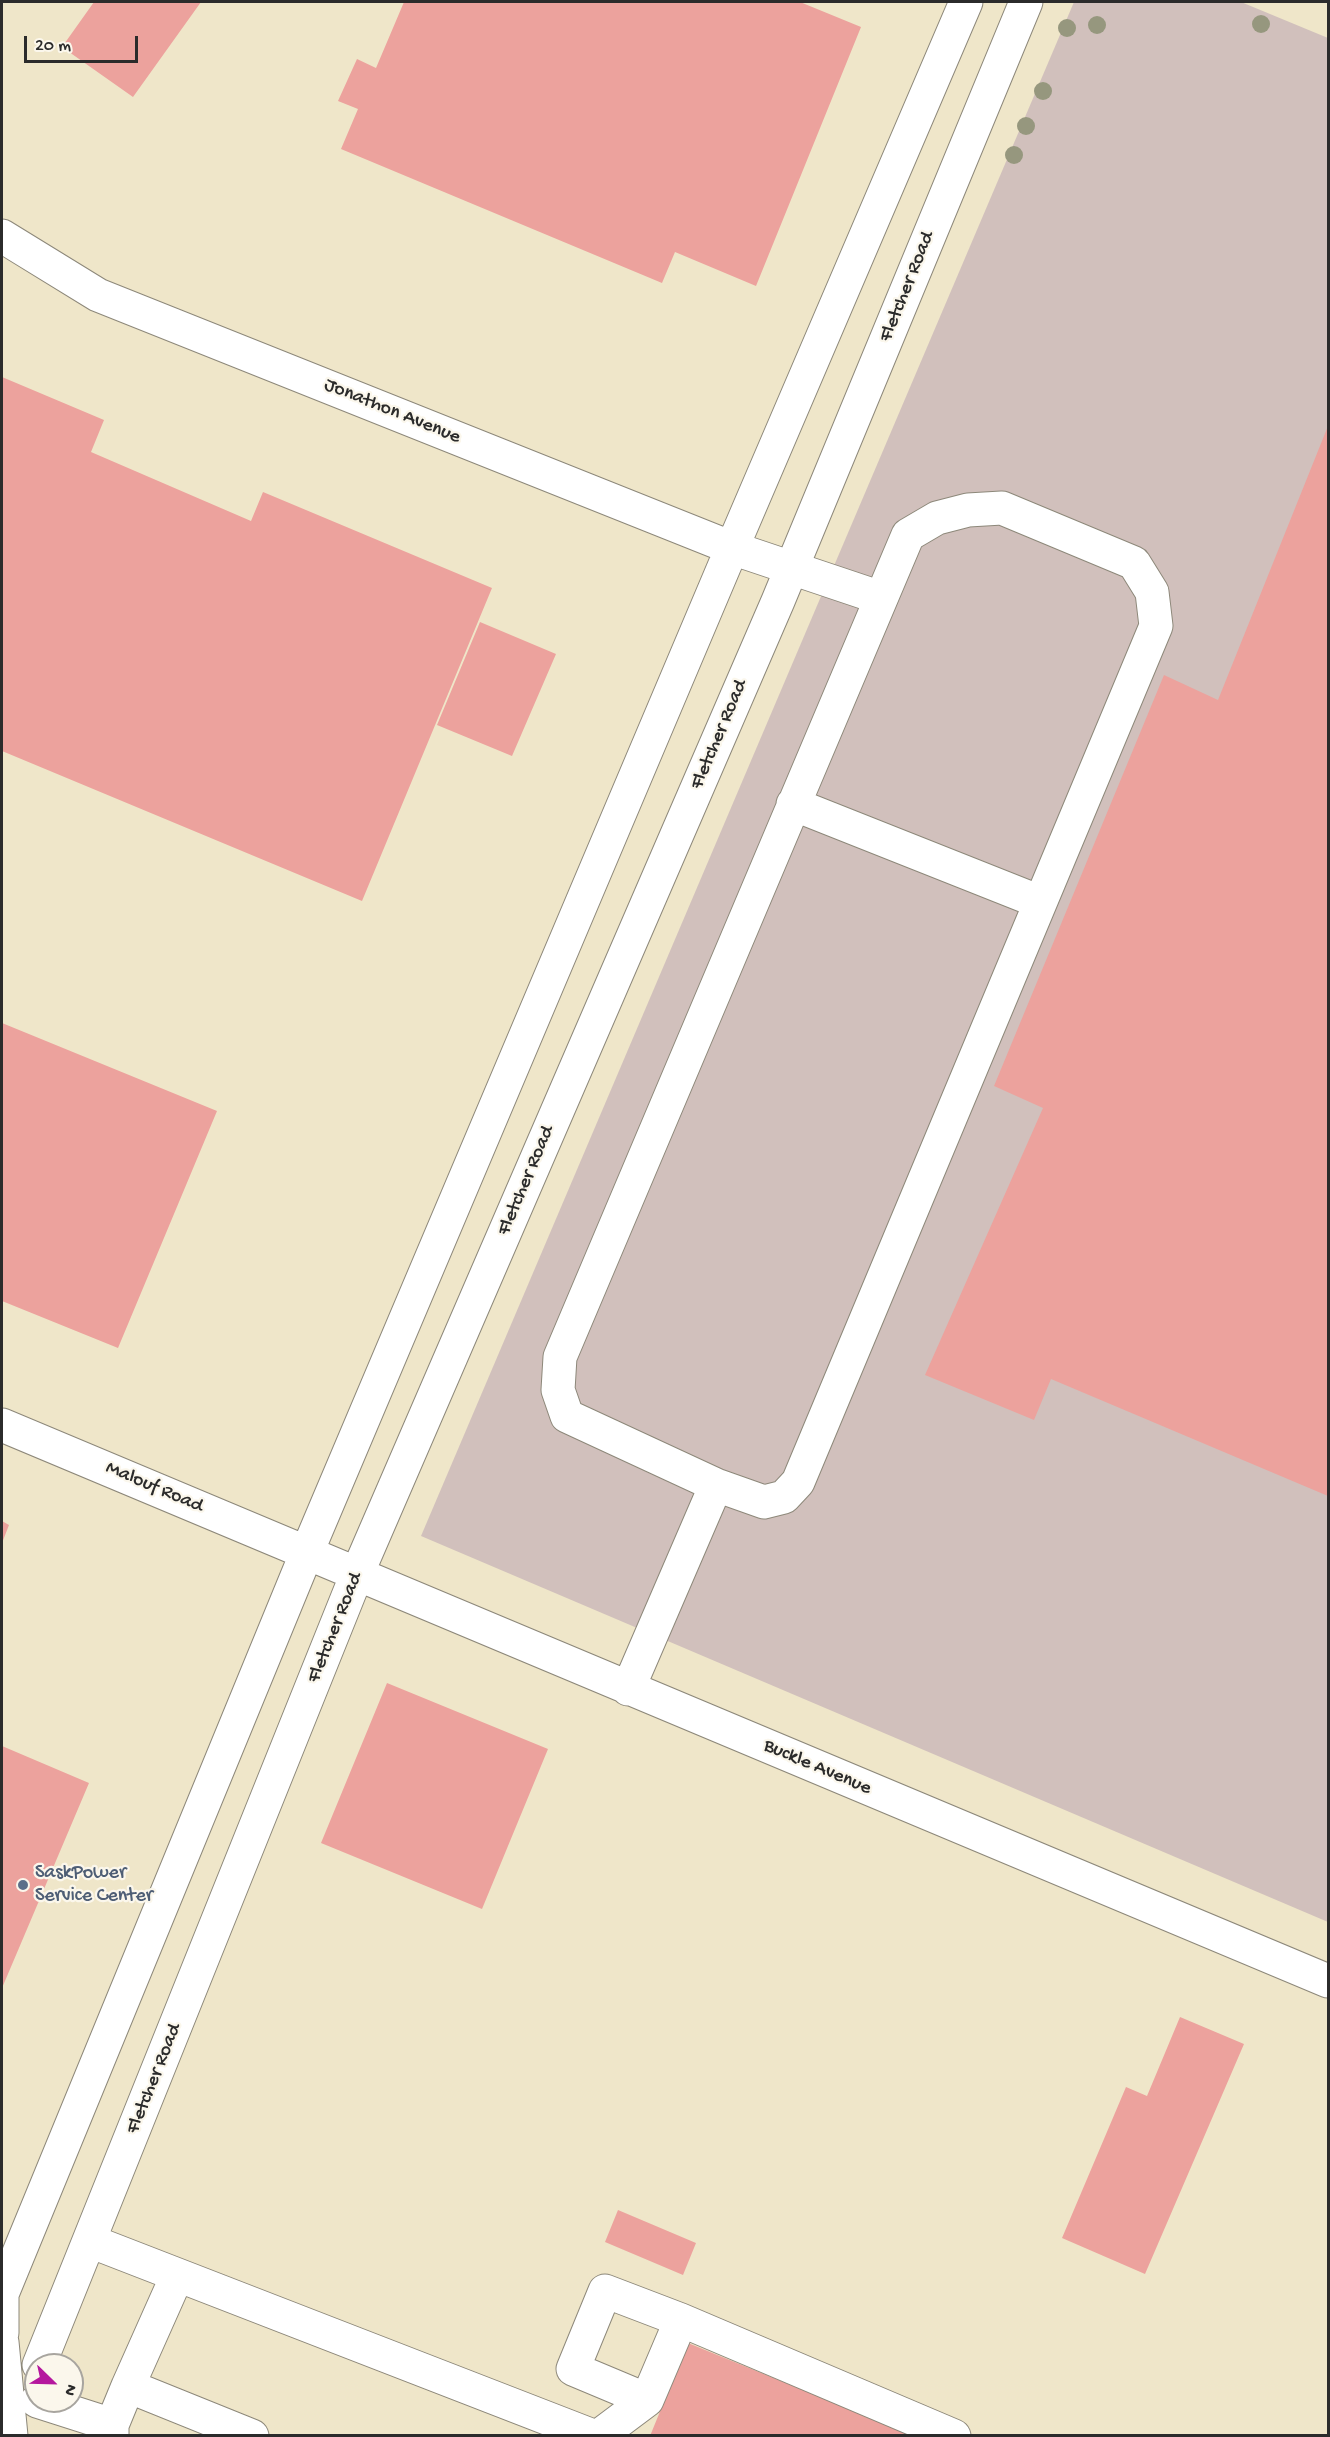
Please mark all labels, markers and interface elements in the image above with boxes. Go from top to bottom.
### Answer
scale bar [27,24,141,62]
text: 20 m [35,36,71,57]
street label: Fletcher Road [875,228,941,346]
street label: Jonathon Avenue [320,374,464,450]
street label: Fletcher Road [686,677,754,793]
street label: Fletcher Road [493,1123,561,1239]
street label: Malouf Road [102,1457,206,1519]
street label: Fletcher Road [303,1569,369,1687]
street label: Buckle Avenue [759,1735,875,1801]
place label: SaskPower Service Center [35,1862,153,1909]
marker: SaskPower Service Center [16,1878,30,1892]
street label: Fletcher Road [122,2020,188,2138]
north arrow [24,2353,84,2413]
text: N [58,2381,80,2398]

